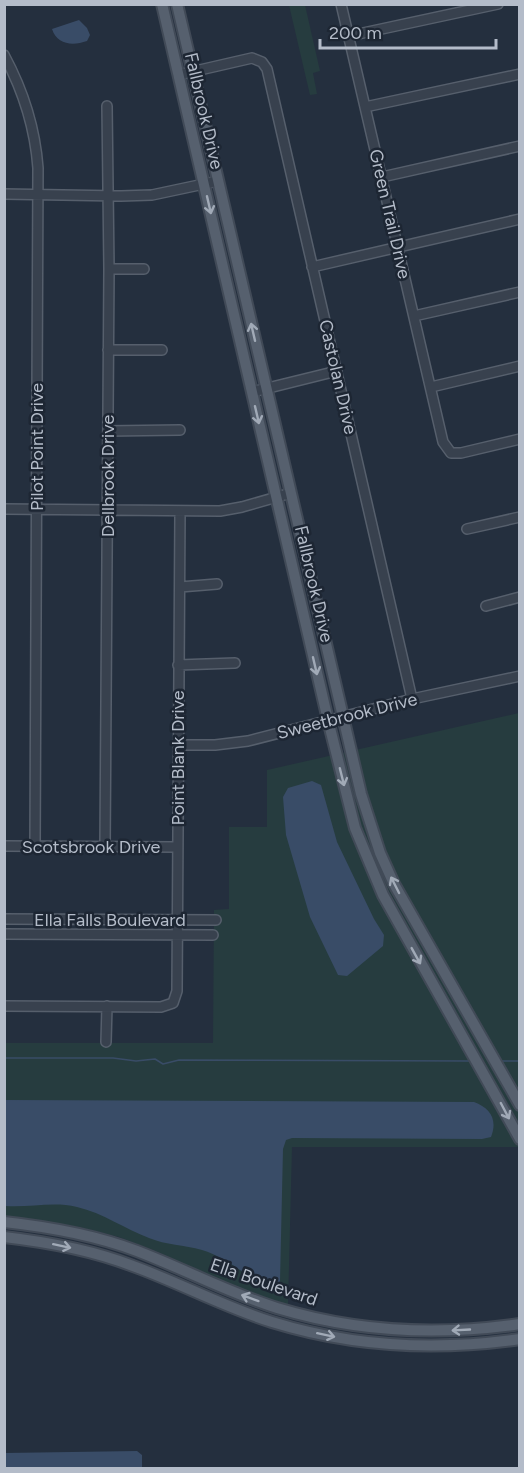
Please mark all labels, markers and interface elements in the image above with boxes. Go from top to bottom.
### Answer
scale bar [320,12,496,50]
text: 200 m [329,22,382,44]
street label: Fallbrook Drive [180,51,228,172]
street label: Green Trail Drive [364,147,416,281]
one-way arrow [203,195,215,214]
street label: Castolan Drive [314,318,362,437]
one-way arrow [247,323,259,342]
street label: Pilot Point Drive [26,383,48,511]
one-way arrow [252,405,264,424]
street label: Dellbrook Drive [97,415,119,537]
street label: Fallbrook Drive [290,524,338,645]
one-way arrow [310,657,322,676]
street label: Sweetbrook Drive [275,688,420,744]
street label: Point Blank Drive [167,690,189,826]
one-way arrow [337,767,348,786]
street label: Scotsbrook Drive [22,836,161,858]
one-way arrow [389,876,400,894]
street label: Ella Falls Boulevard [34,909,186,931]
one-way arrow [410,947,422,964]
one-way arrow [500,1102,511,1120]
one-way arrow [52,1241,72,1252]
street label: Ella Boulevard [207,1253,321,1311]
one-way arrow [241,1292,259,1303]
one-way arrow [452,1325,472,1336]
one-way arrow [316,1330,335,1341]

